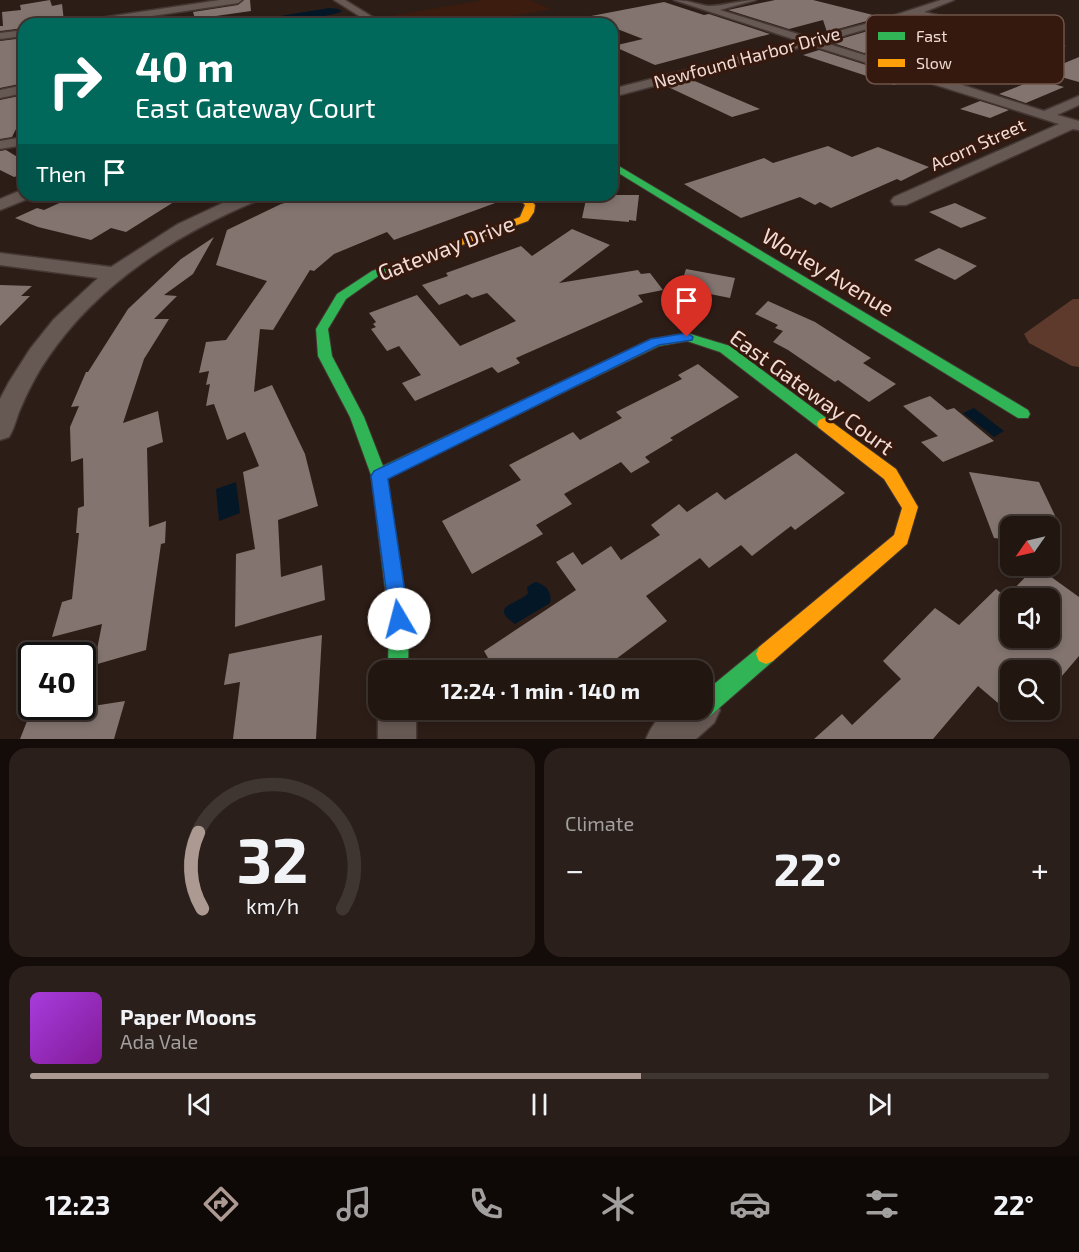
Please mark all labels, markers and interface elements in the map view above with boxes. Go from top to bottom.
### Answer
legend [866,15,1064,84]
street label: Newfound Harbor Drive [651,22,842,93]
text: Fast [916,26,947,45]
text: 40 m [135,40,234,90]
icon: right [36,42,114,120]
text: Slow [916,53,952,72]
text: East Gateway Court [135,91,375,123]
street label: Acorn Street [927,113,1029,175]
icon: arrive [98,156,131,189]
text: Then [36,160,86,186]
street label: Gateway Drive [374,209,518,285]
street label: Worley Avenue [758,222,899,321]
pin [661,275,712,337]
icon: arrive [670,284,703,317]
street label: East Gateway Court [726,323,899,459]
north arrow [1000,516,1060,576]
map controls [1000,516,1060,720]
position arrow [367,587,431,651]
button: sound [1000,588,1060,648]
speed limit sign: 40 [18,642,96,720]
button: search [1000,660,1060,720]
text: 12:24 · 1 min · 140 m [441,677,640,703]
text: Climate [565,811,634,835]
text: 32 [236,821,308,896]
text: 22° [774,841,841,895]
text: − [565,849,584,889]
text: + [1031,849,1049,889]
text: km/h [245,894,299,919]
text: Paper Moons [120,1003,256,1029]
text: Ada Vale [120,1029,198,1053]
icon: previous [183,1088,216,1121]
icon: pause [523,1088,556,1121]
icon: next [863,1088,896,1121]
icon: directions [200,1183,242,1225]
icon: music [333,1183,375,1225]
icon: phone [465,1183,507,1225]
icon: climate [597,1183,639,1225]
icon: car [729,1183,771,1225]
icon: filters [861,1183,903,1225]
text: 12:23 [45,1188,110,1220]
text: 22° [993,1188,1034,1220]

